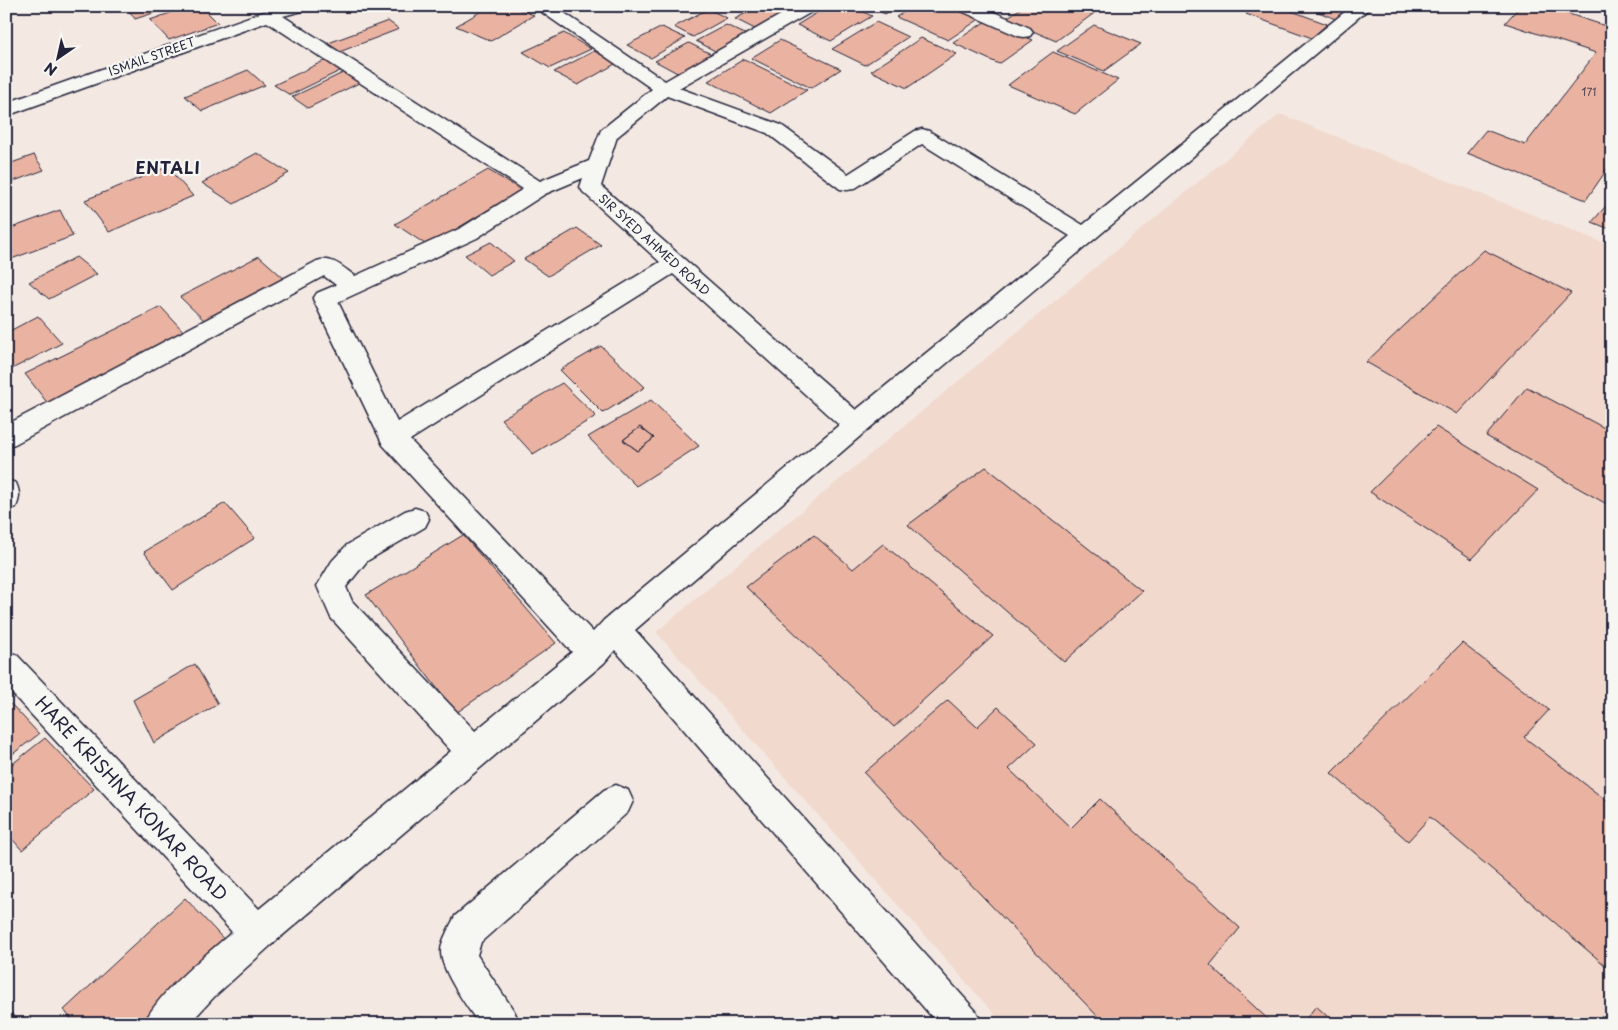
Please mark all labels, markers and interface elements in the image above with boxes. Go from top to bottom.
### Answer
north arrow [32,32,82,82]
street label: ISMAIL STREET [106,32,198,80]
text: N [40,57,61,81]
house number: 171 [1582,83,1596,100]
district label: ENTALI [135,155,201,179]
street label: SIR SYED AHMED ROAD [595,189,714,299]
street label: HARE KRISHNA KONAR ROAD [30,689,235,907]

